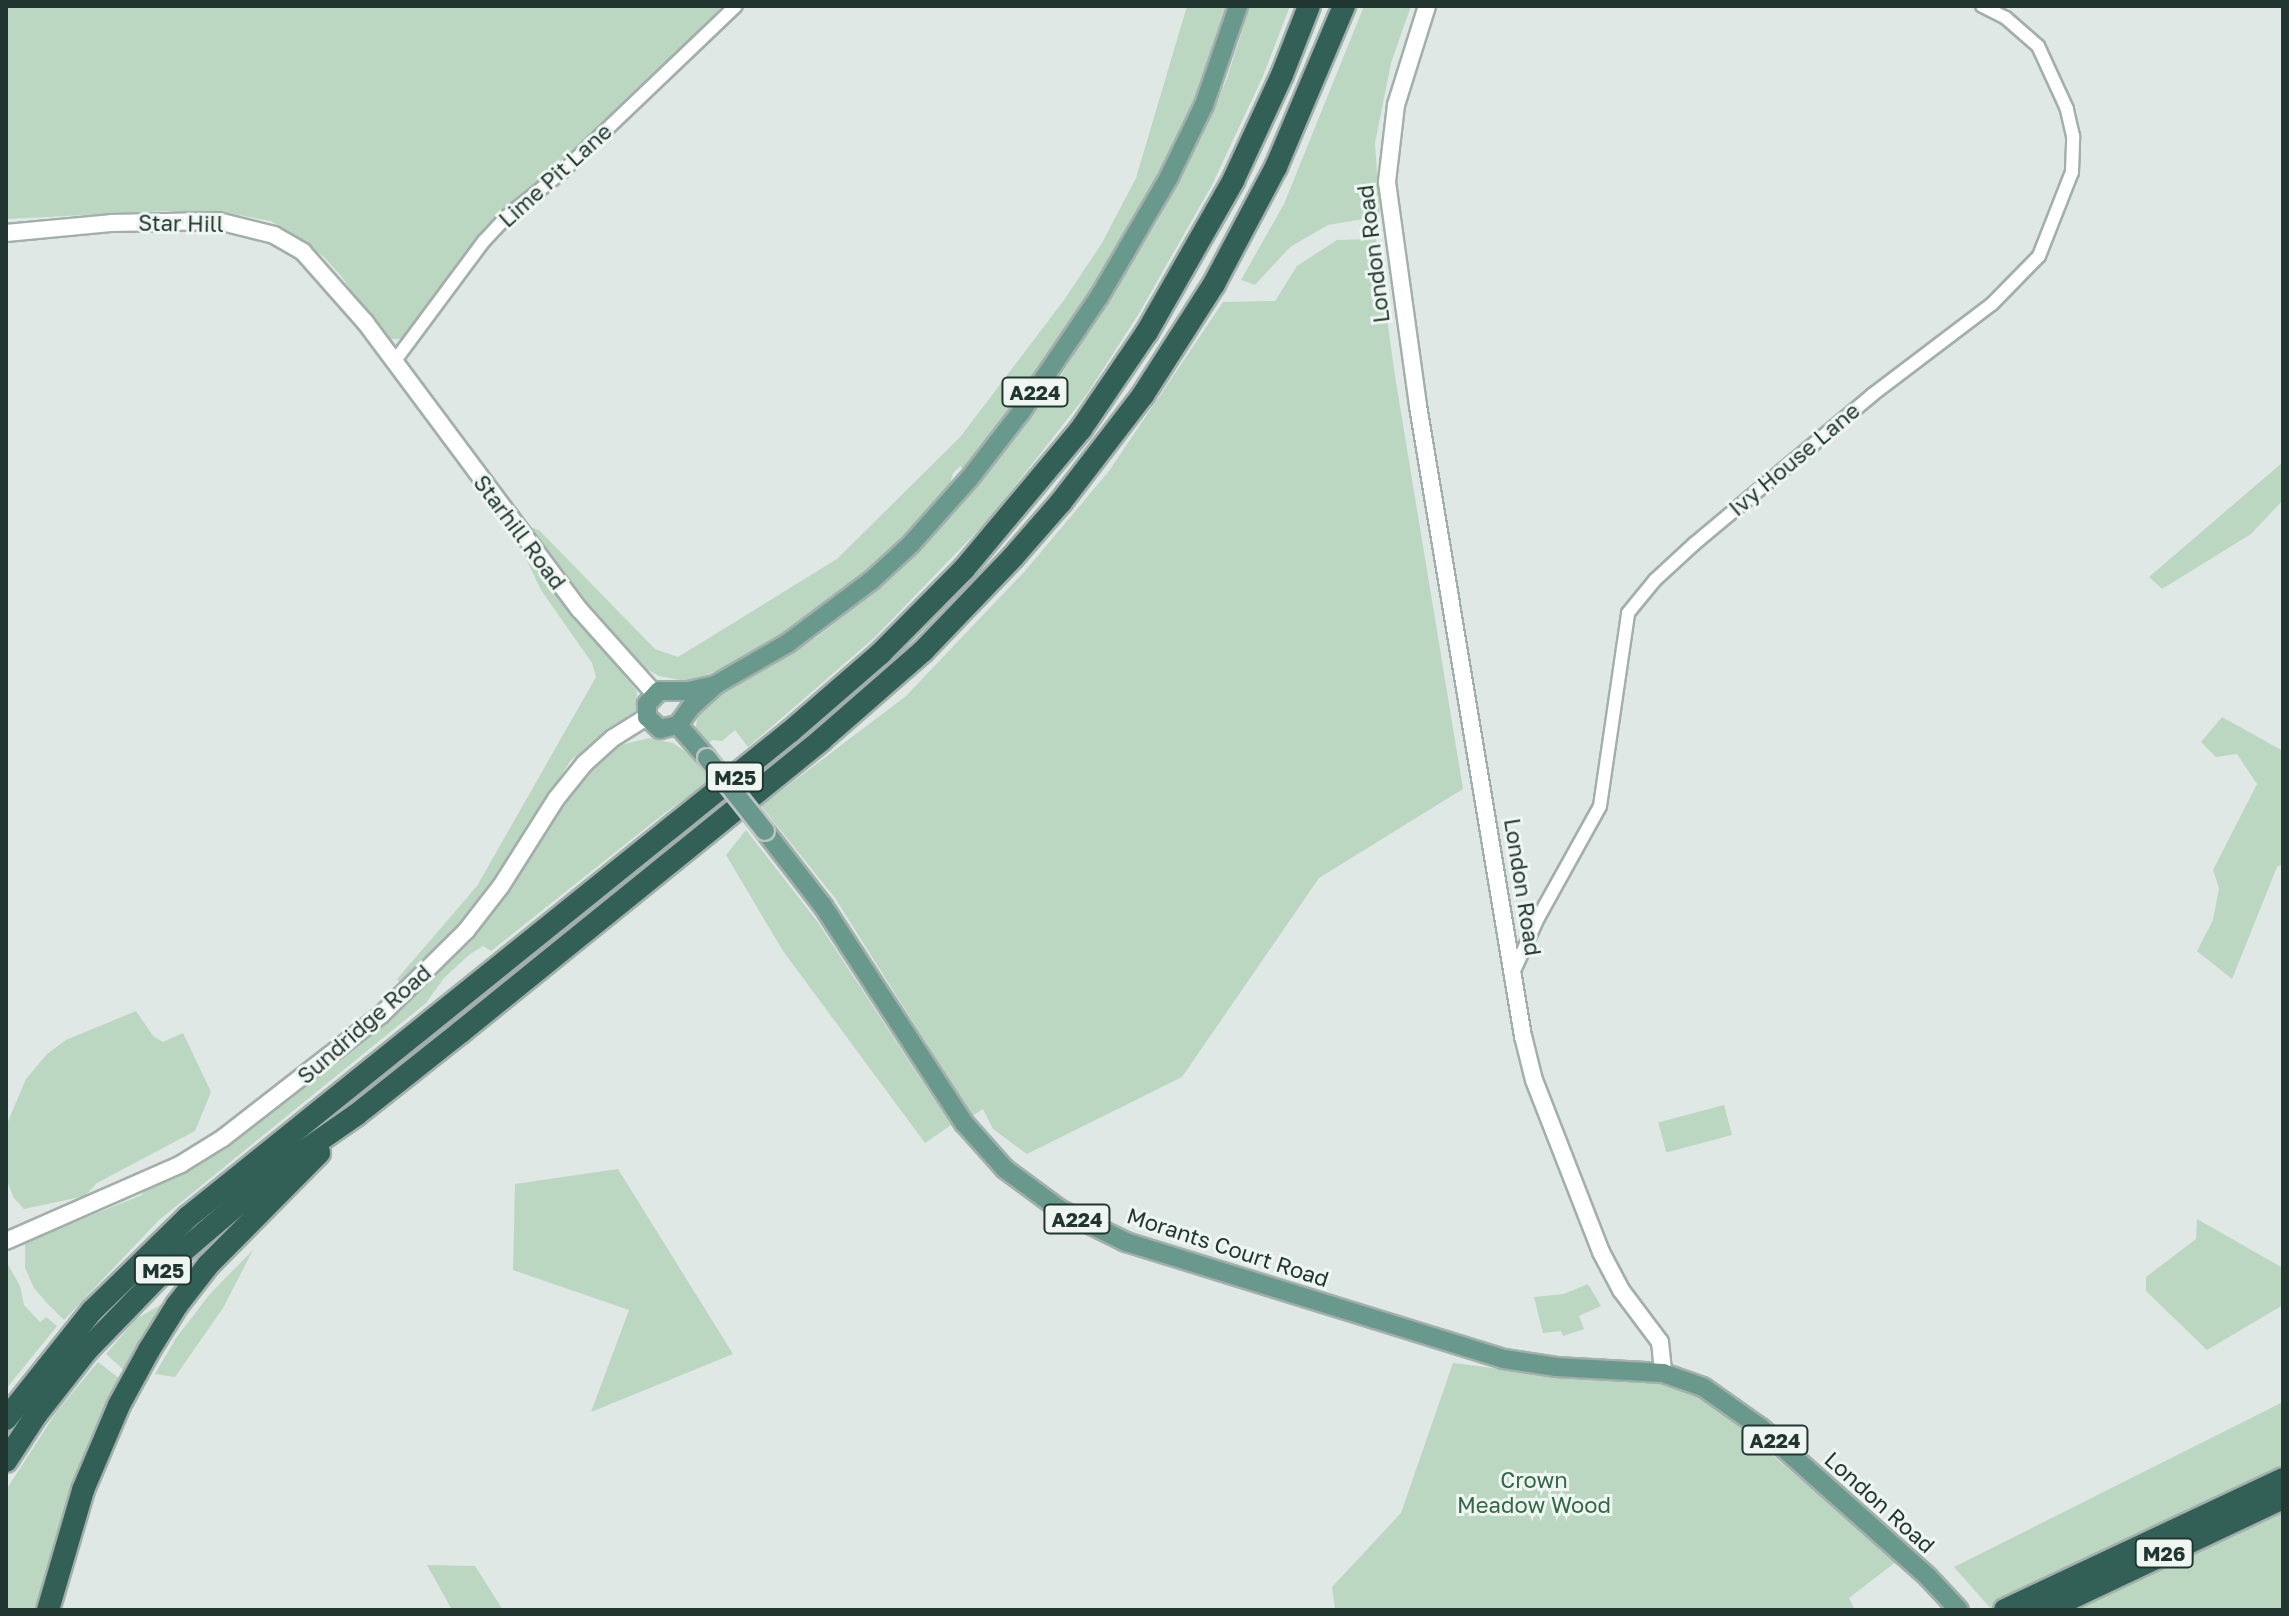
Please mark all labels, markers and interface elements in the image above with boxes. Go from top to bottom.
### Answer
street label: Lime Pit Lane [493,118,617,232]
street label: London Road [1351,184,1395,324]
street label: Star Hill [138,209,224,237]
road number: A224 [1001,376,1069,408]
street label: Ivy House Lane [1723,397,1865,521]
street label: Starhill Road [468,470,572,594]
road number: M25 [705,761,765,793]
street label: London Road [1499,816,1547,958]
street label: Sundridge Road [292,959,436,1089]
street label: Morants Court Road [1124,1202,1332,1292]
road number: A224 [1043,1203,1111,1235]
road number: M25 [133,1254,193,1286]
road number: A224 [1741,1424,1809,1456]
street label: London Road [1820,1446,1940,1558]
park label: Crown Meadow Wood [1457,1466,1611,1518]
road number: M26 [2134,1537,2194,1569]

